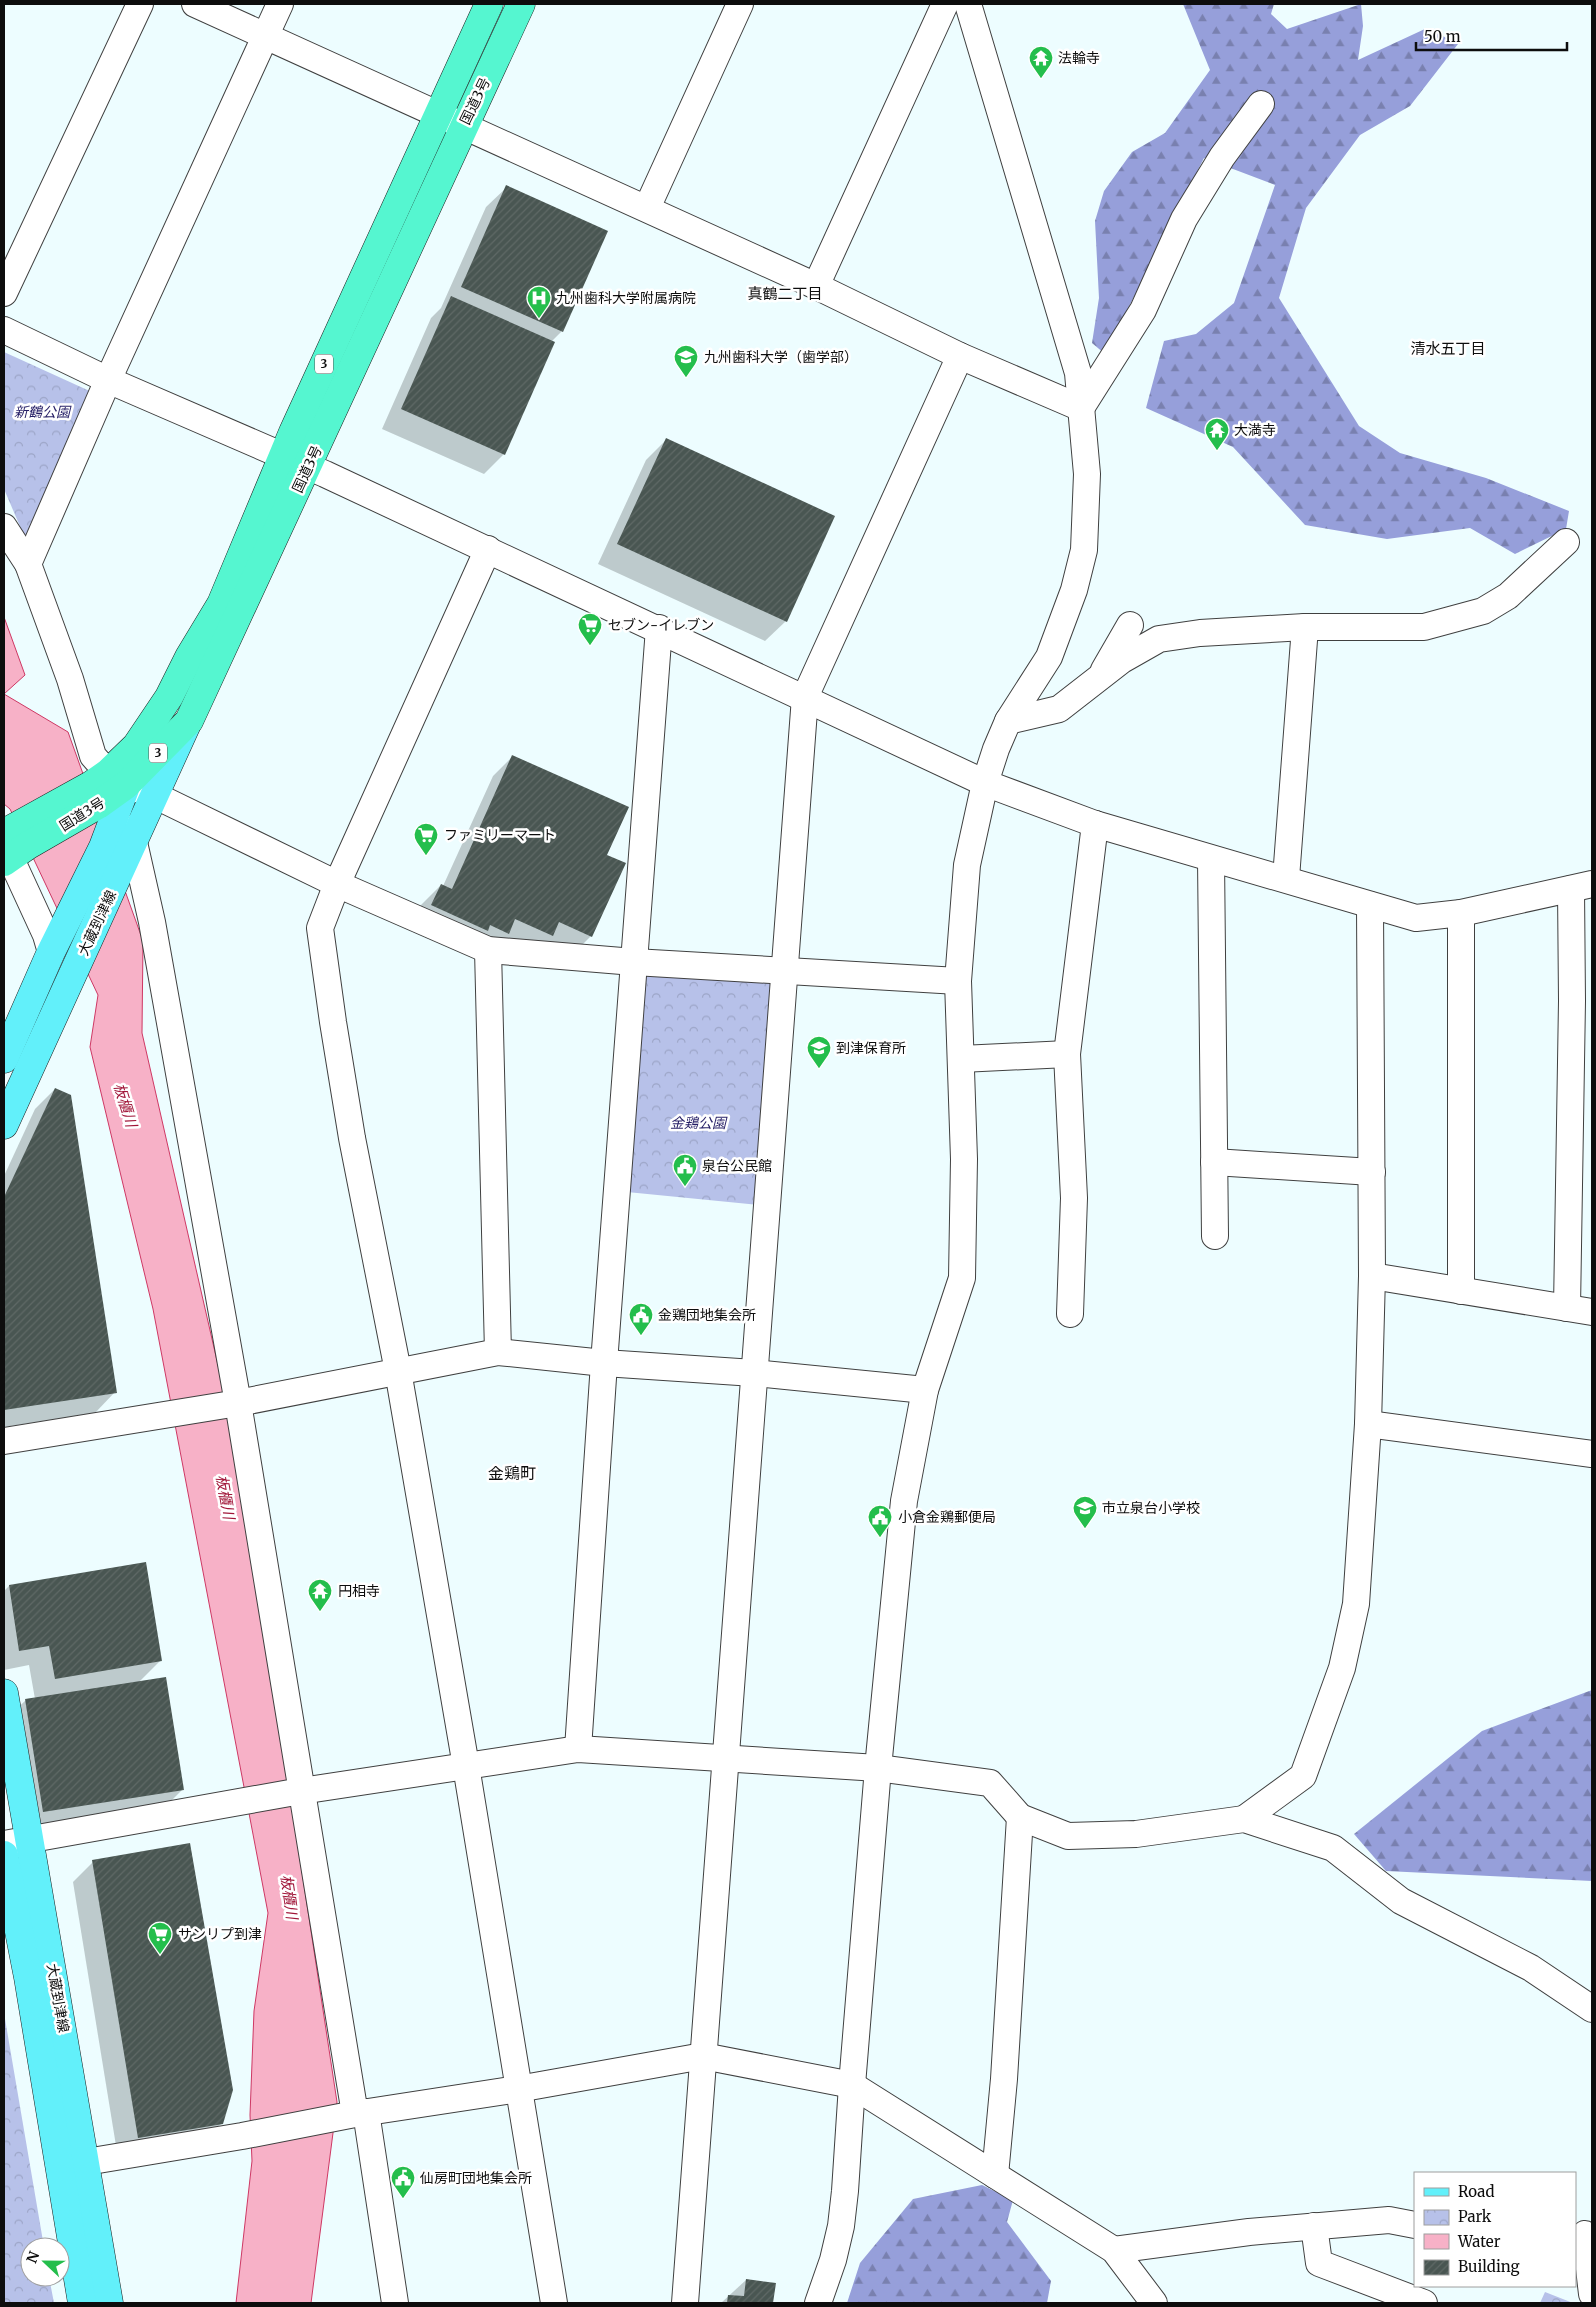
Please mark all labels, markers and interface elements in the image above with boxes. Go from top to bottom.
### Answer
scale bar [1416,20,1567,52]
text: 50 m [1424,27,1461,46]
temple icon: 法輪寺 [1028,45,1054,79]
place label: 法輪寺 [1058,49,1100,67]
street label: 国道3号 [456,75,494,127]
district label: 真鶴二丁目 [747,284,823,303]
hospital icon: 九州歯科大学附属病院 [526,285,552,319]
place label: 九州歯科大学附属病院 [556,289,696,307]
district label: 清水五丁目 [1410,339,1486,358]
school or university icon: 九州歯科大学（歯学部） [673,344,699,378]
place label: 九州歯科大学（歯学部） [704,348,858,366]
road number: 3 [315,354,333,374]
park label: 新鶴公園 [14,403,72,421]
temple icon: 大満寺 [1204,417,1230,451]
place label: 大満寺 [1234,421,1276,439]
street label: 国道3号 [288,443,326,495]
supermarket icon: セブン-イレブン [577,612,603,646]
place label: セブン-イレブン [608,616,714,634]
road number: 3 [149,744,167,762]
street label: 国道3号 [56,793,108,835]
supermarket icon: ファミリーマート [413,822,439,856]
place label: ファミリーマート [444,826,556,844]
street label: 大蔵到津線 [74,887,120,959]
school or university icon: 到津保育所 [806,1035,832,1069]
place label: 到津保育所 [836,1039,906,1057]
water label: 板櫃川 [110,1081,142,1131]
park label: 金鶏公園 [670,1114,728,1132]
public building icon: 泉台公民館 [672,1153,698,1187]
place label: 泉台公民館 [702,1157,772,1175]
public building icon: 金鶏団地集会所 [628,1302,654,1336]
place label: 金鶏団地集会所 [658,1306,756,1324]
district label: 金鶏町 [488,1463,536,1483]
water label: 板櫃川 [212,1473,239,1523]
school or university icon: 市立泉台小学校 [1072,1495,1098,1529]
place label: 市立泉台小学校 [1102,1499,1200,1517]
public building icon: 小倉金鶏郵便局 [867,1504,893,1538]
place label: 小倉金鶏郵便局 [898,1508,996,1526]
temple icon: 円相寺 [307,1578,333,1612]
place label: 円相寺 [338,1582,380,1600]
water label: 板櫃川 [277,1873,302,1923]
supermarket icon: サンリプ到津 [147,1921,173,1955]
place label: サンリプ到津 [178,1925,262,1943]
street label: 大蔵到津線 [43,1962,73,2034]
public building icon: 仙房町団地集会所 [390,2165,416,2199]
place label: 仙房町団地集会所 [420,2169,532,2187]
legend [1414,2172,1576,2287]
text: Road [1458,2182,1494,2201]
text: Park [1458,2207,1492,2226]
text: Water [1457,2232,1501,2251]
north arrow [20,2237,70,2287]
text: N [23,2249,43,2266]
text: Building [1458,2257,1520,2276]

